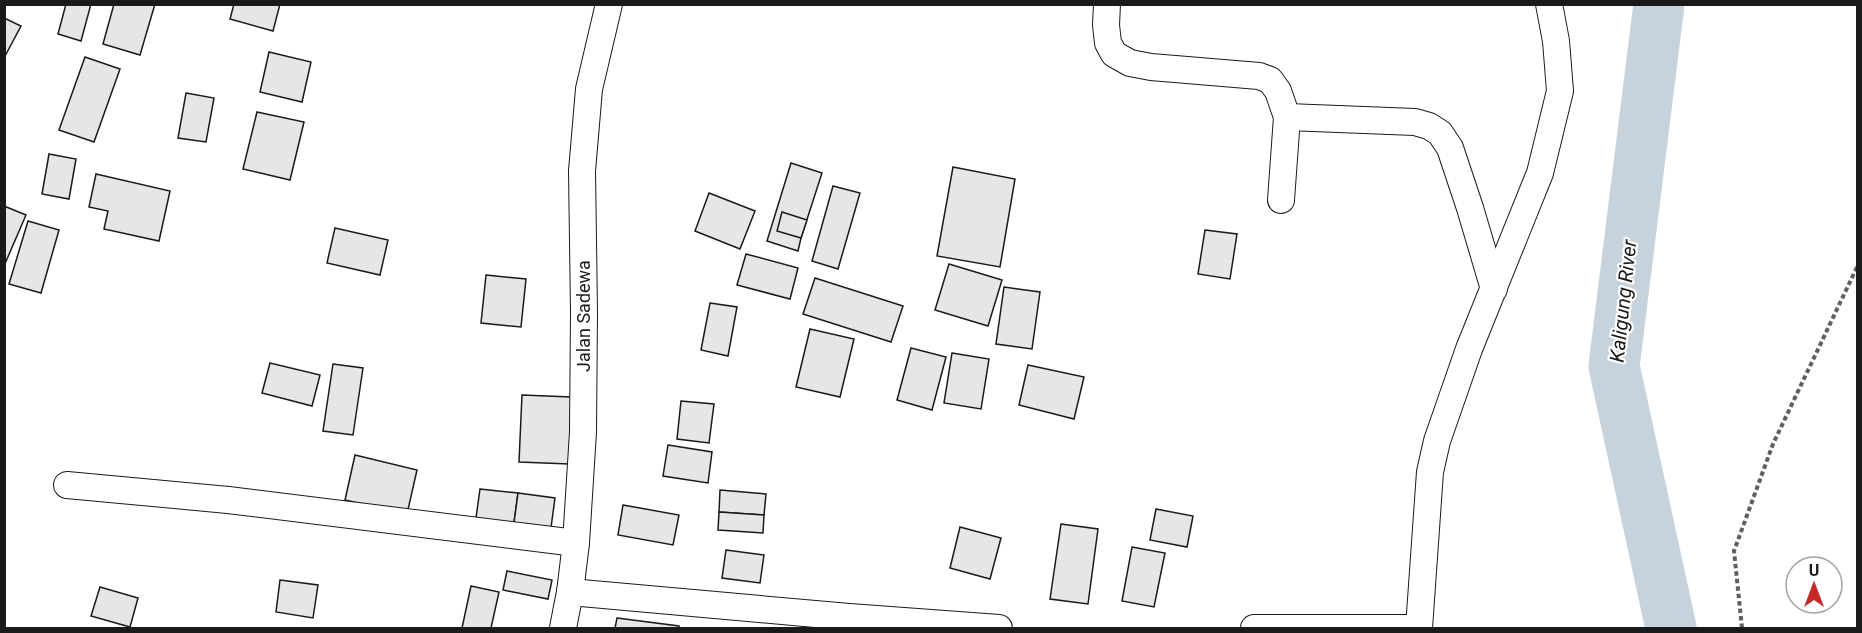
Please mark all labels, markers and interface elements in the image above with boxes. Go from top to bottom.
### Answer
water label: Kaligung River [1605,237,1642,363]
street label: Jalan Sadewa [573,260,594,372]
north arrow [1784,555,1844,615]
text: U [1809,561,1819,580]

